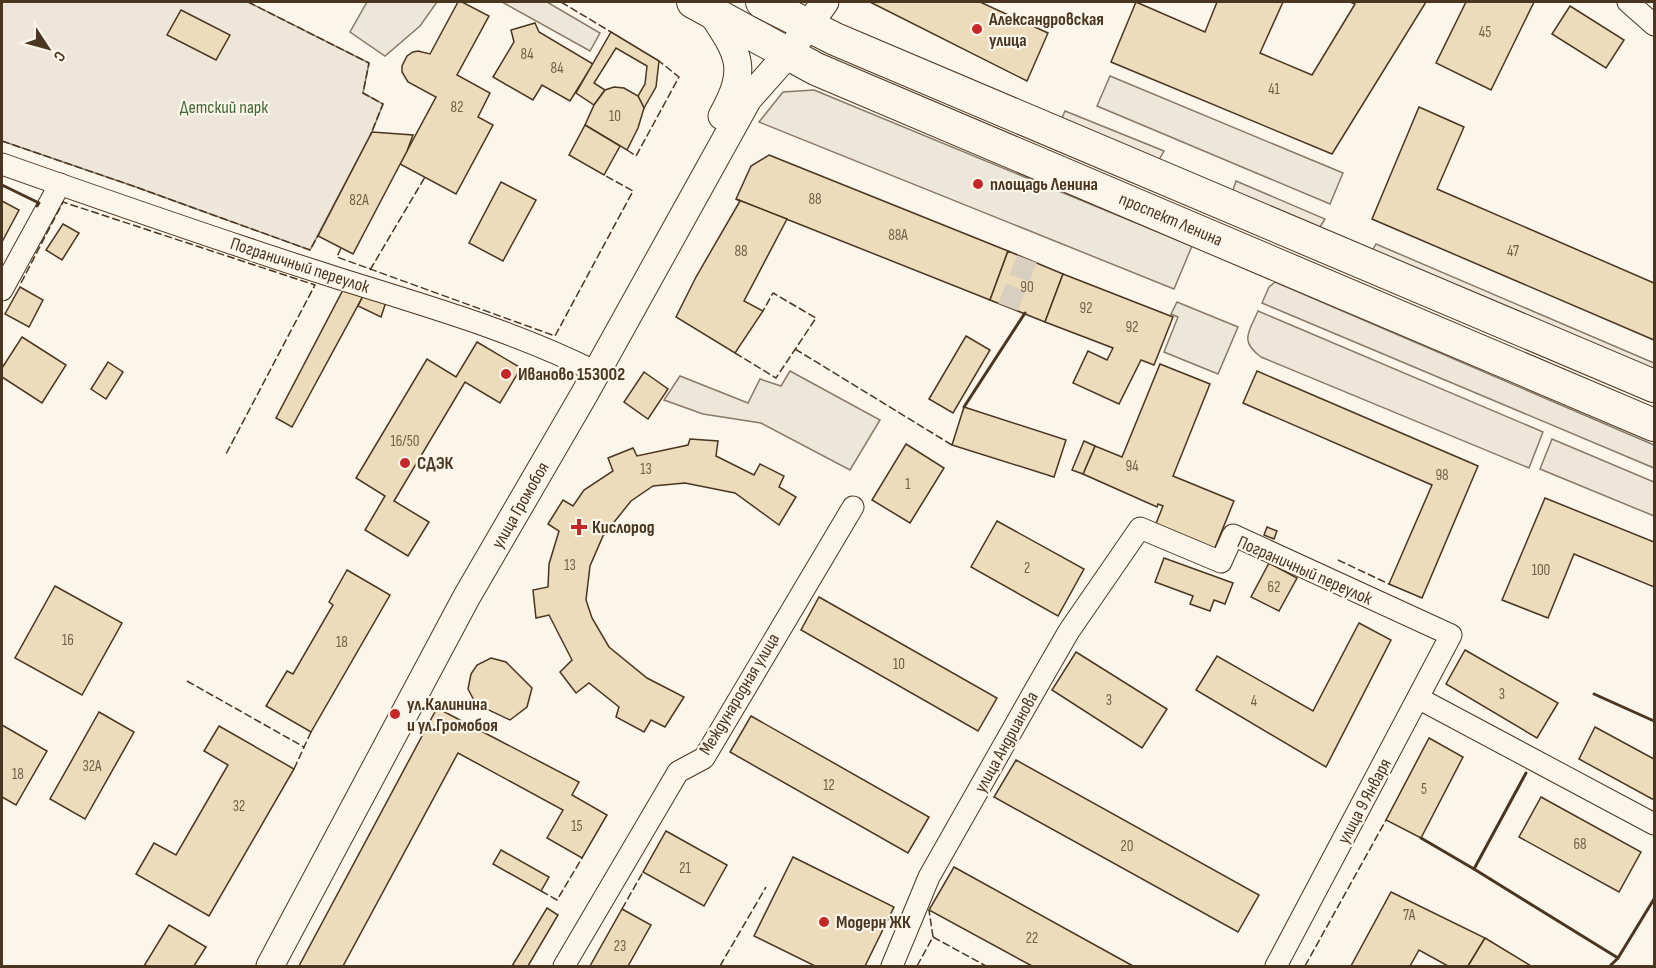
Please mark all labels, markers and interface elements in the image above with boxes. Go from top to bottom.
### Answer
place label: Александровская улица [988,9,1104,51]
north arrow [18,18,78,78]
marker: Александровская улица [970,22,984,36]
house number: 45 [1479,23,1491,42]
house number: 84 [520,45,534,64]
text: С [49,47,69,65]
house number: 84 [550,59,564,78]
house number: 41 [1268,80,1281,99]
park label: Детский парк [180,97,268,118]
house number: 82 [451,98,463,117]
house number: 10 [609,107,621,126]
place label: площадь Ленина [990,174,1098,195]
marker: площадь Ленина [971,177,985,191]
street label: проспект Ленина [1116,188,1226,251]
house number: 88 [808,190,822,209]
house number: 82А [349,191,369,210]
house number: 88А [888,226,908,245]
street label: Пограничный переулок [228,233,372,298]
house number: 88 [734,242,748,261]
house number: 47 [1507,242,1519,261]
house number: 90 [1020,278,1034,297]
house number: 92 [1080,299,1092,318]
house number: 92 [1126,318,1138,337]
place label: Иваново 153002 [518,364,625,385]
marker: Иваново 153002 [499,367,513,381]
house number: 16/50 [391,432,419,451]
place label: СДЭК [417,453,454,474]
marker: СДЭК [398,456,412,470]
house number: 94 [1126,457,1138,476]
street label: улица Громобоя [487,458,554,552]
house number: 13 [640,460,652,479]
house number: 98 [1435,466,1449,485]
house number: 1 [905,475,911,494]
place label: Кислород [592,517,655,538]
marker: Кислород [570,518,588,536]
street label: Пограничный переулок [1234,531,1376,610]
house number: 13 [564,556,576,575]
house number: 2 [1024,559,1030,578]
house number: 100 [1532,561,1550,580]
house number: 62 [1268,578,1280,597]
street label: Международная улица [695,630,784,759]
house number: 16 [62,631,74,650]
house number: 18 [336,633,348,652]
house number: 10 [893,655,905,674]
house number: 3 [1499,685,1505,704]
street label: улица Андрианова [970,688,1043,796]
house number: 3 [1106,691,1112,710]
house number: 4 [1251,692,1257,711]
place label: ул.Калинина и ул.Громобоя [407,694,498,736]
marker: ул.Калинина и ул.Громобоя [388,707,402,721]
street label: улица 9 Января [1333,755,1396,847]
house number: 32А [83,757,102,776]
house number: 18 [12,765,24,784]
house number: 12 [823,776,835,795]
house number: 5 [1421,780,1427,799]
house number: 32 [233,797,245,816]
house number: 15 [571,817,583,836]
house number: 68 [1573,835,1587,854]
house number: 20 [1121,837,1133,856]
house number: 21 [679,859,691,878]
house number: 7А [1403,906,1416,925]
place label: Модерн ЖК [836,912,911,933]
marker: Модерн ЖК [817,915,831,929]
house number: 22 [1026,929,1038,948]
house number: 23 [614,937,626,956]

